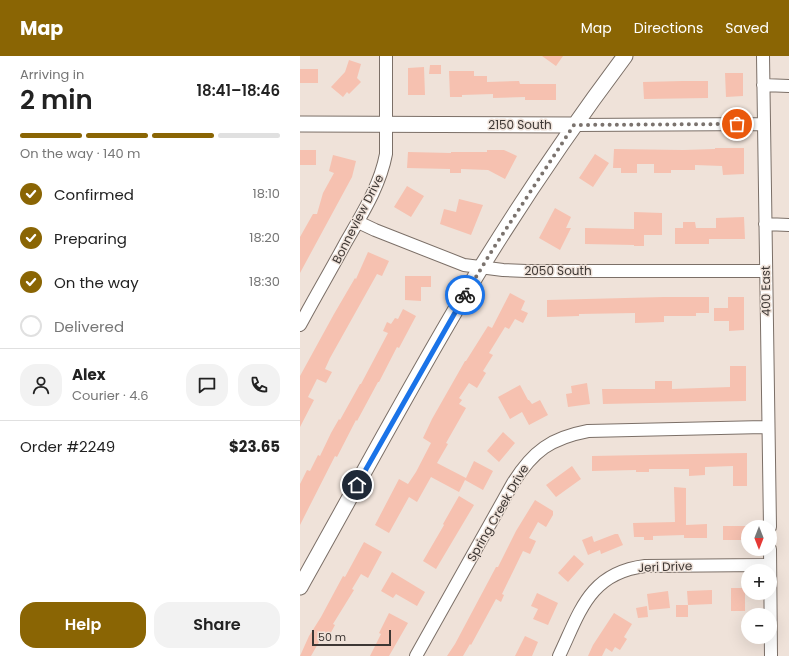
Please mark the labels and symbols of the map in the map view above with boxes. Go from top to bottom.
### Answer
pin [720,107,754,141]
street label: 2150 South [488,116,552,133]
street label: Bonneview Drive [328,171,387,266]
street label: 2050 South [524,262,592,279]
street label: 400 East [757,265,774,317]
courier [445,275,485,315]
street label: Spring Creek Drive [463,461,532,564]
pin [340,468,374,502]
north arrow [741,520,777,556]
street label: Jeri Drive [637,557,693,576]
scale bar [312,628,391,647]

